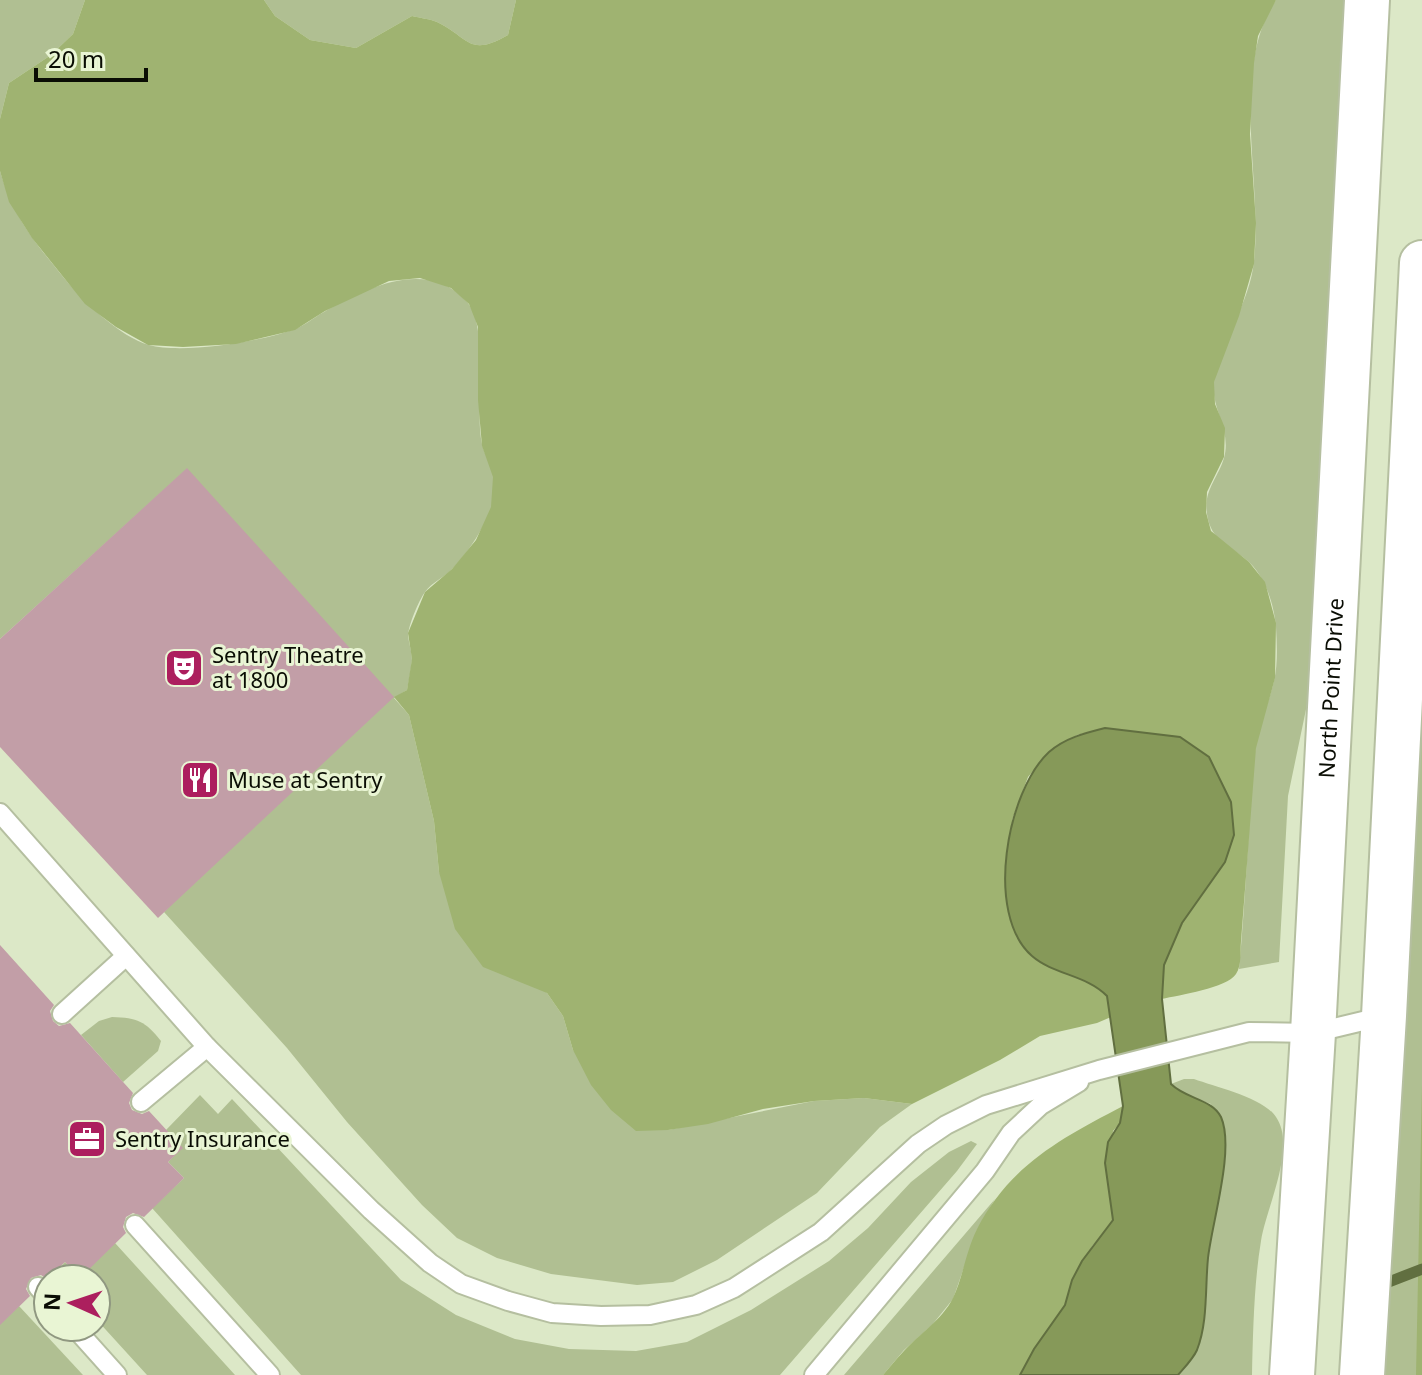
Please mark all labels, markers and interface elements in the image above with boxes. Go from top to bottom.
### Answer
scale bar [36,32,146,82]
text: 20 m [48,42,104,75]
street label: North Point Drive [1310,597,1350,779]
place label: Sentry Theatre at 1800 [212,639,364,694]
theatre icon: Sentry Theatre at 1800 [163,647,205,689]
restaurant icon: Muse at Sentry [179,759,221,801]
place label: Muse at Sentry [228,764,383,794]
office icon: Sentry Insurance [66,1118,108,1160]
place label: Sentry Insurance [115,1123,290,1153]
north arrow [32,1263,112,1343]
text: N [36,1292,66,1312]

